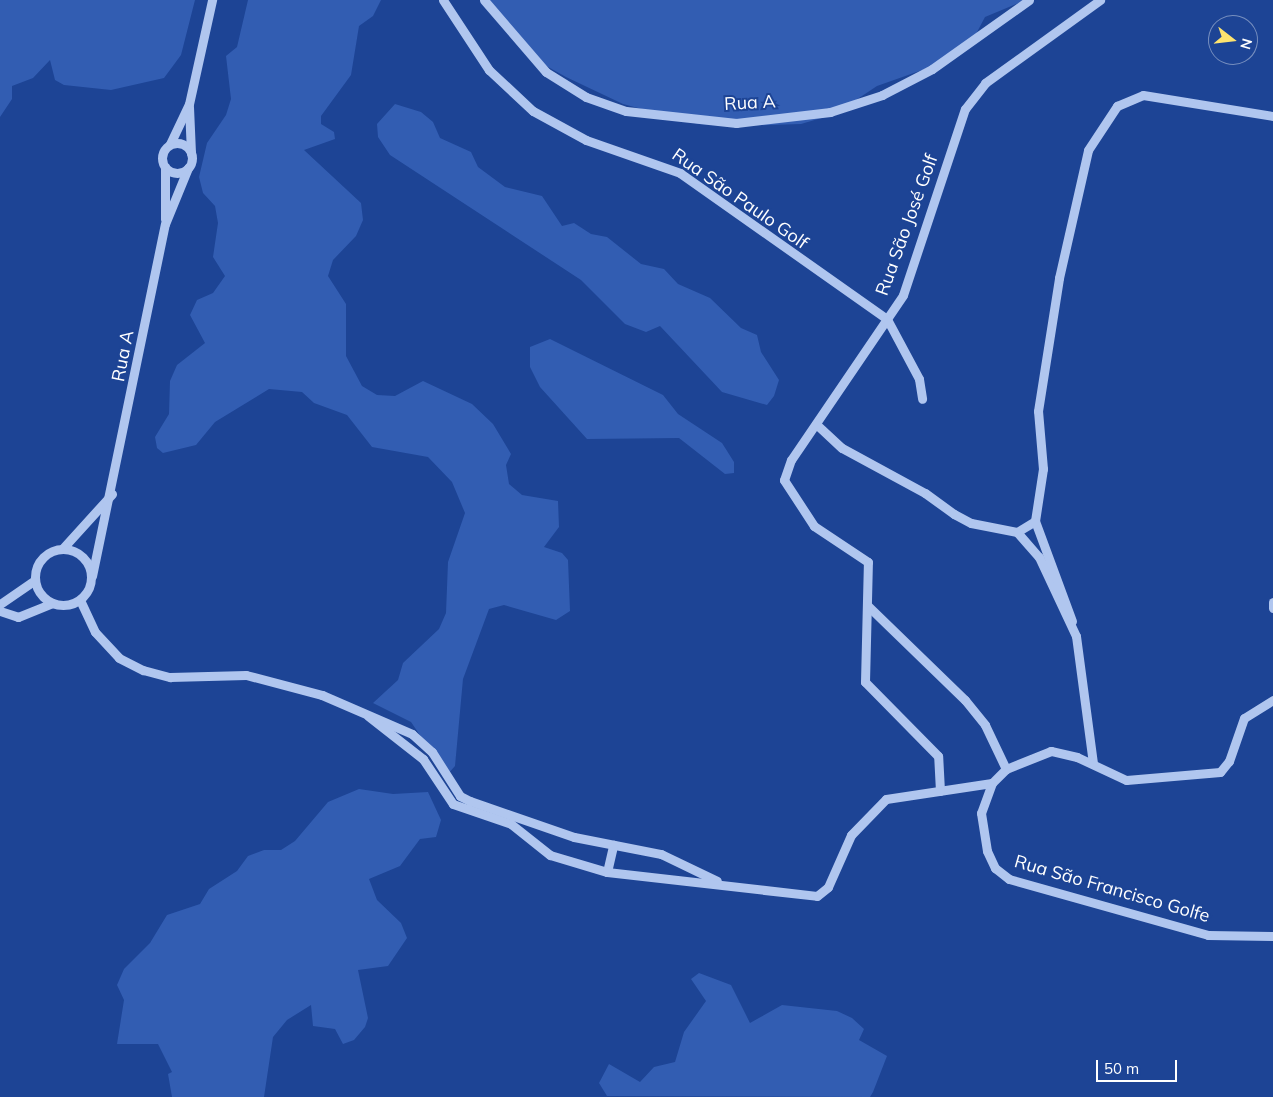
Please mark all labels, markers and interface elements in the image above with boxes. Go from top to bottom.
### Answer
north arrow [1208,15,1258,65]
text: N [1236,36,1257,51]
street label: Rua A [724,91,776,115]
street label: Rua São Paulo Golf [668,144,812,254]
street label: Rua São José Golf [871,151,943,299]
street label: Rua A [107,329,139,383]
street label: Rua São Francisco Golfe [1012,851,1212,927]
scale bar [1098,1050,1179,1082]
text: 50 m [1104,1059,1139,1078]

